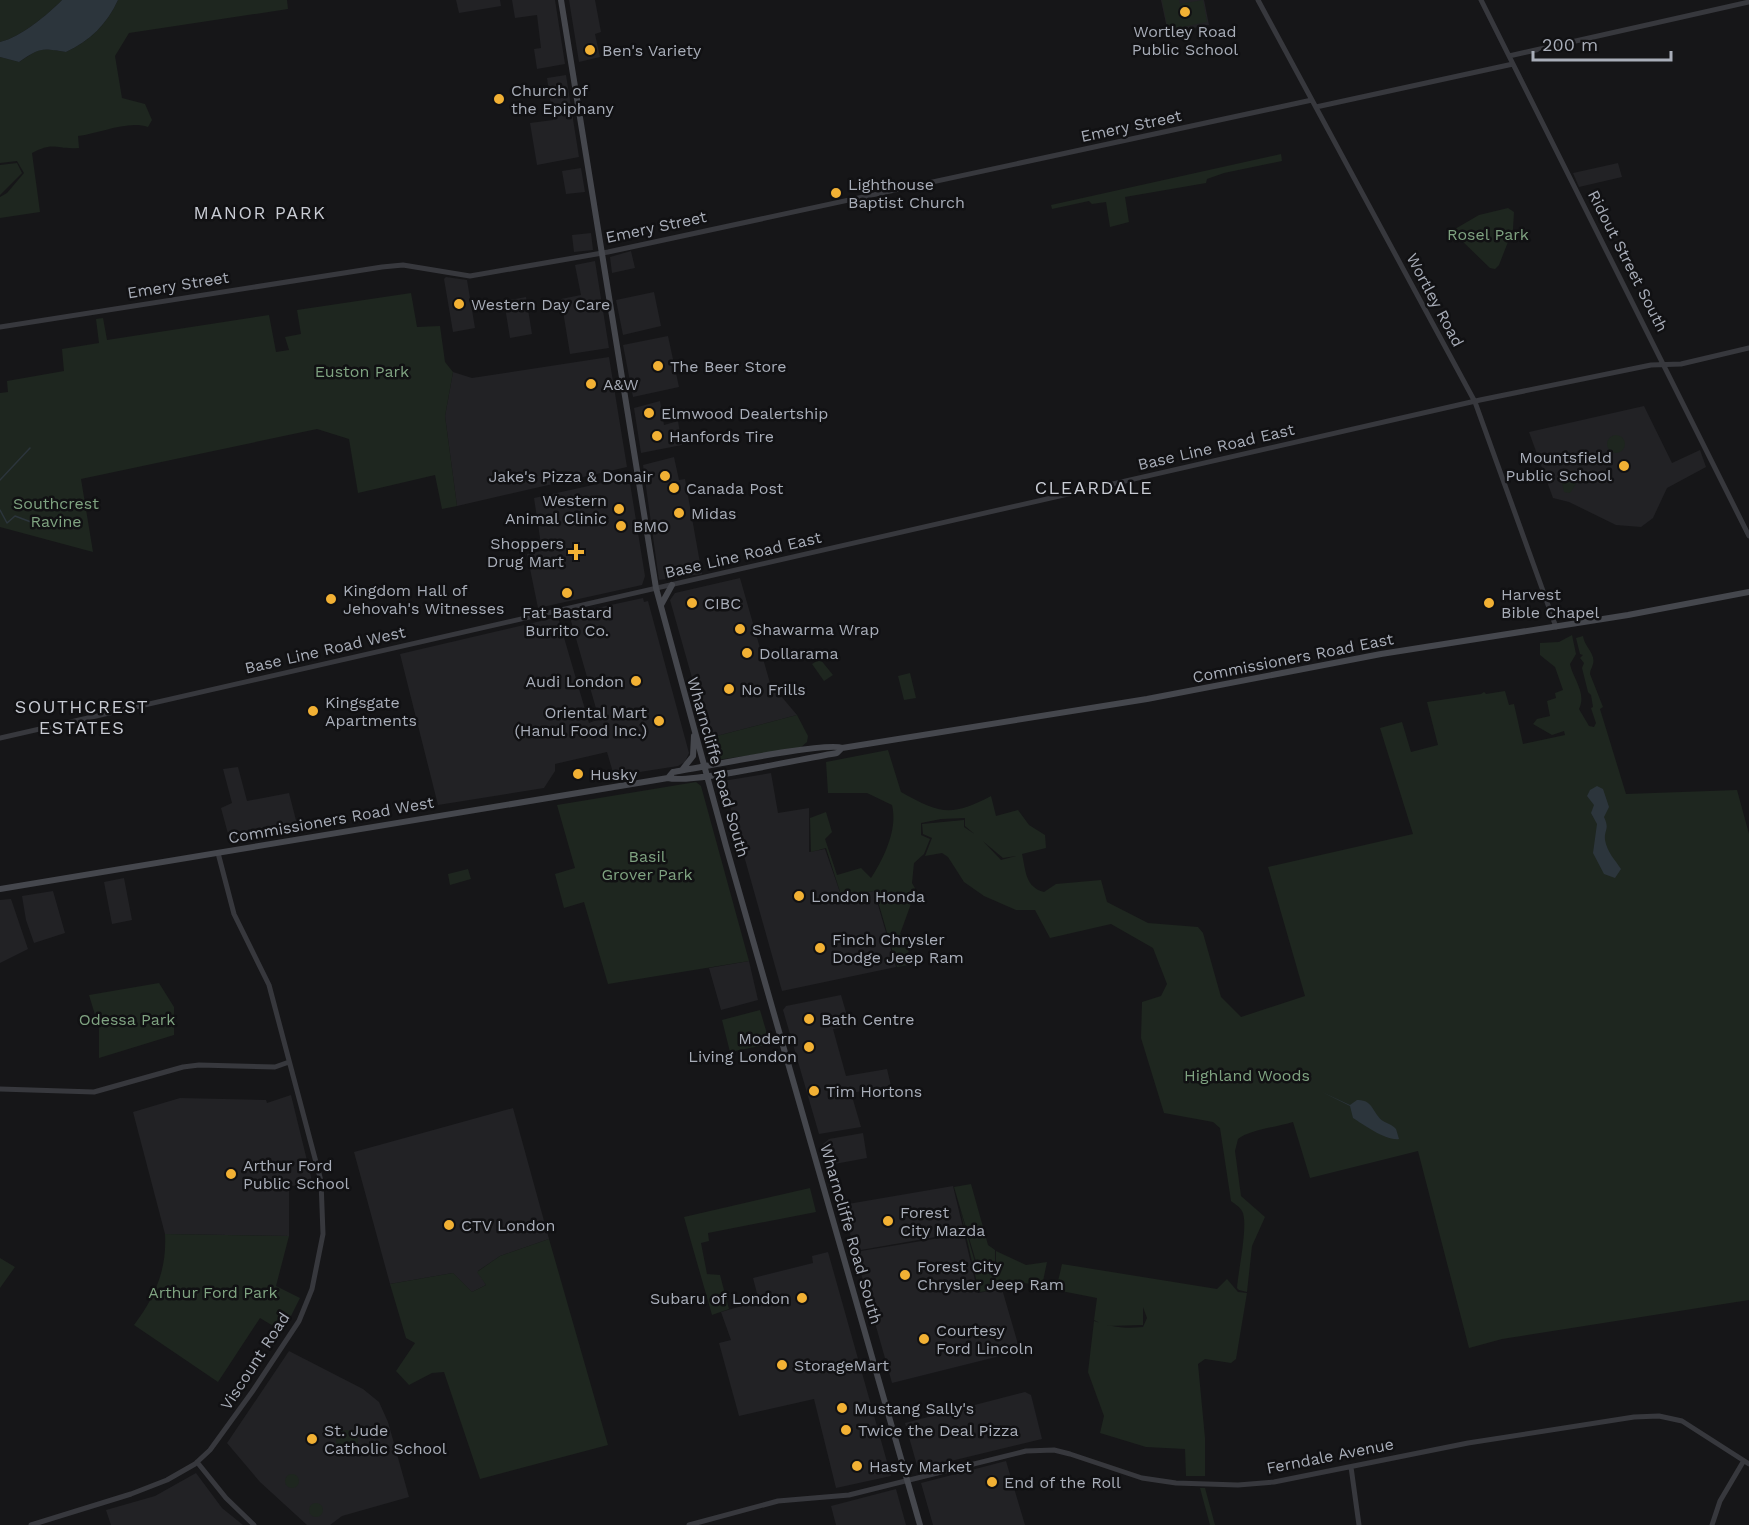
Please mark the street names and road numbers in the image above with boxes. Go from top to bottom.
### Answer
street label: Emery Street [1079,106,1183,146]
street label: Ridout Street South [1584,187,1672,335]
street label: Emery Street [604,207,708,247]
street label: Wortley Road [1402,250,1468,350]
street label: Emery Street [126,268,230,302]
street label: Base Line Road East [1136,420,1296,474]
street label: Base Line Road East [663,528,823,582]
street label: Base Line Road West [243,622,407,678]
street label: Commissioners Road East [1191,629,1395,687]
street label: Wharncliffe Road South [683,675,753,859]
street label: Commissioners Road West [227,792,436,847]
street label: Wharncliffe Road South [816,1142,886,1326]
street label: Viscount Road [216,1309,294,1413]
street label: Ferndale Avenue [1265,1434,1395,1478]

